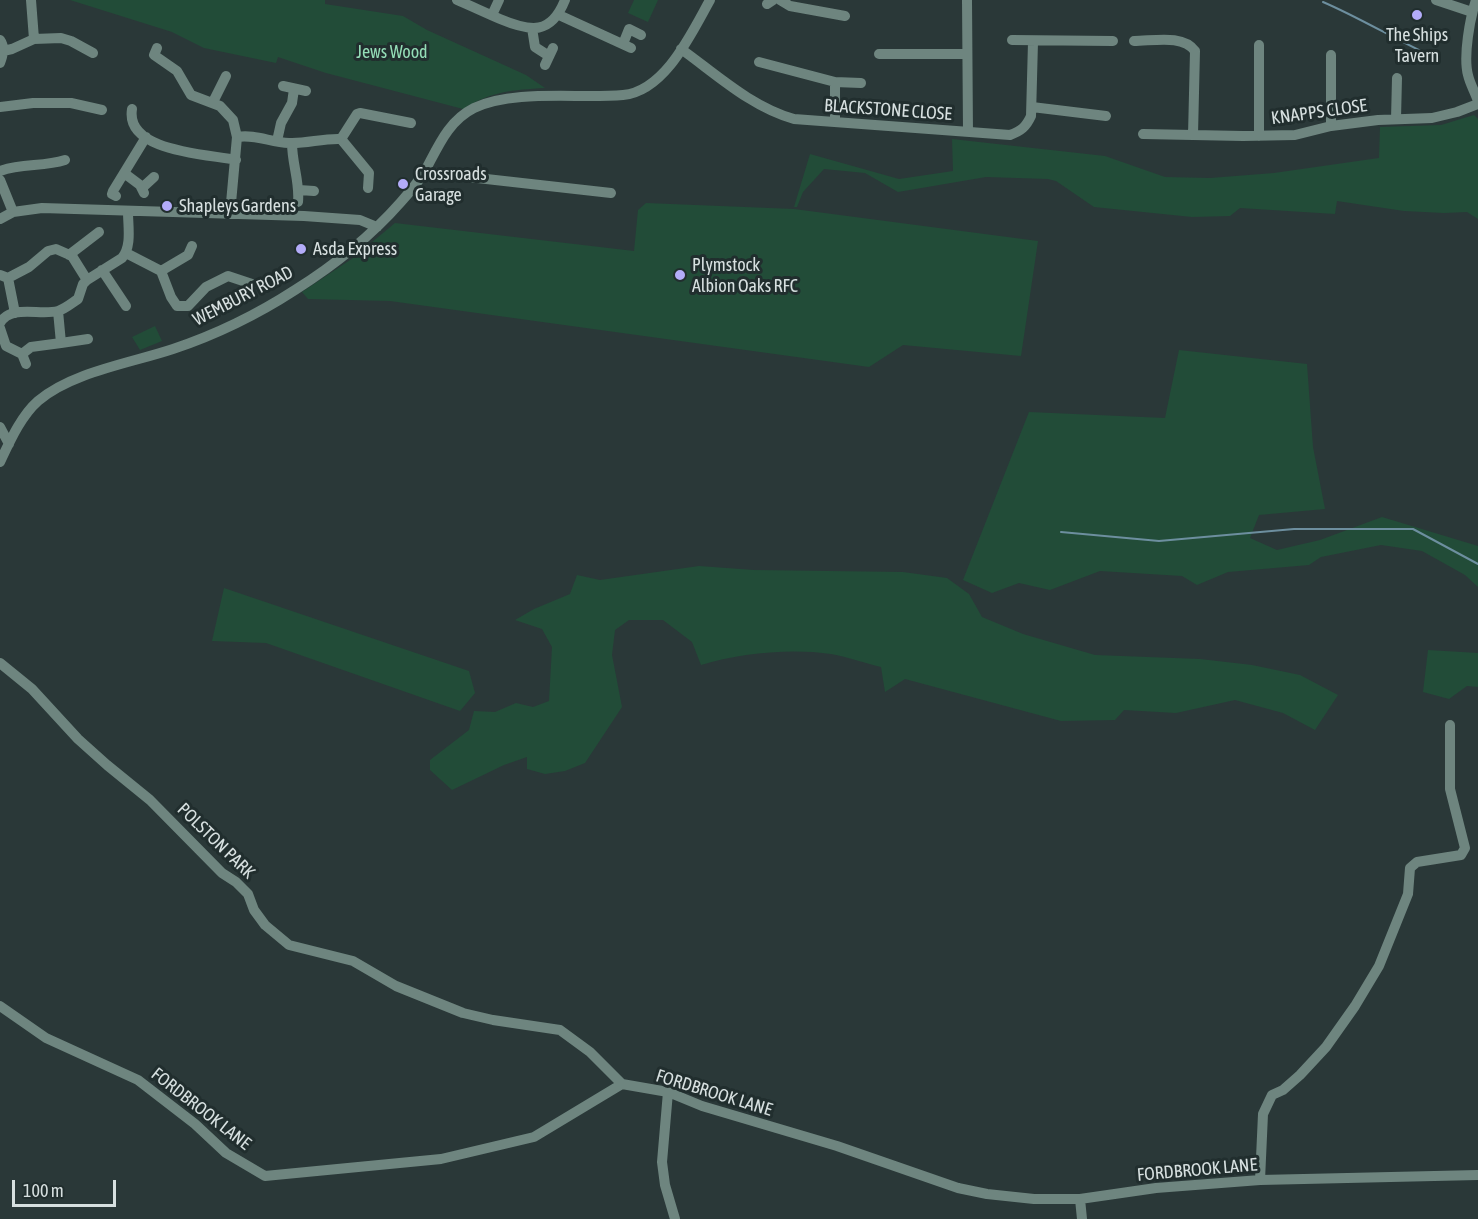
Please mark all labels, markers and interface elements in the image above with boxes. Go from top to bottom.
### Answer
marker: The Ships Tavern [1410,8,1424,22]
place label: The Ships Tavern [1386,24,1448,66]
park label: Jews Wood [356,41,428,63]
street label: BLACKSTONE CLOSE [823,95,953,125]
street label: KNAPPS CLOSE [1270,95,1368,129]
place label: Crossroads Garage [415,163,487,206]
marker: Crossroads Garage [396,177,410,191]
place label: Shapleys Gardens [179,195,296,217]
marker: Shapleys Gardens [160,199,174,213]
place label: Asda Express [313,238,397,260]
marker: Asda Express [294,242,308,256]
place label: Plymstock Albion Oaks RFC [692,254,798,296]
street label: WEMBURY ROAD [189,262,297,330]
marker: Plymstock Albion Oaks RFC [673,268,687,282]
street label: POLSTON PARK [173,799,259,883]
street label: FORDBROOK LANE [147,1063,255,1155]
street label: FORDBROOK LANE [653,1065,775,1121]
street label: FORDBROOK LANE [1136,1154,1258,1186]
scale bar [15,1168,118,1206]
text: 100 m [23,1180,64,1201]

